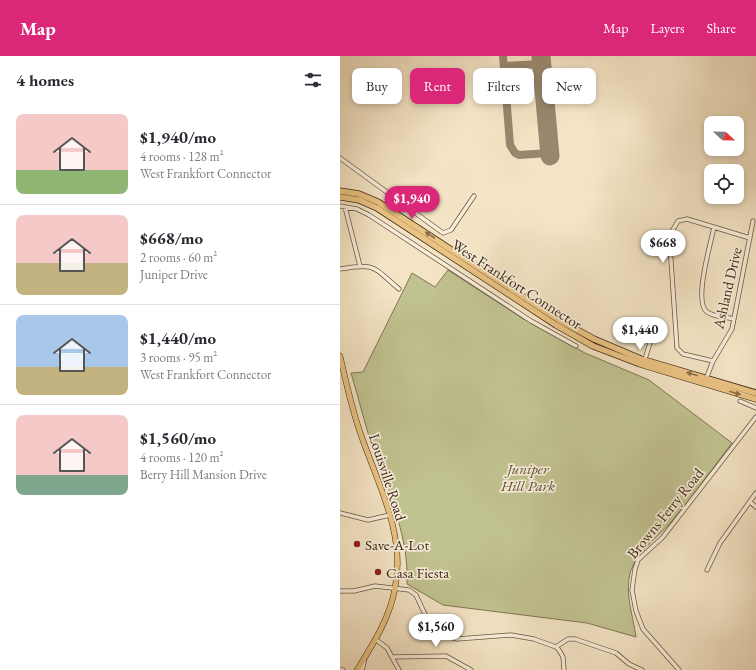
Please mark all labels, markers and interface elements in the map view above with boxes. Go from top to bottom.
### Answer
text: Map [20,16,56,41]
text: Map [603,19,628,37]
text: Layers [650,19,685,37]
text: Share [707,19,736,37]
chip: Buy [352,68,402,104]
chip: Rent [410,68,465,104]
chip: Filters [473,68,534,104]
chip: New [542,68,596,104]
text: 4 homes [16,69,74,91]
icon: filters [302,69,324,91]
north arrow [704,116,744,156]
map controls [704,116,744,204]
text: $1,940/mo [140,126,216,148]
icon: home [48,130,96,178]
text: 4 rooms · 128 m² [140,148,224,165]
button: locate [704,164,744,204]
text: West Frankfort Connector [140,165,271,182]
pin: $1,940 [379,186,445,220]
text: $1,940 [394,190,430,207]
text: $668/mo [140,227,203,249]
pin: $668 [639,230,687,264]
icon: home [48,231,96,279]
one-way arrow [424,232,436,239]
text: $668 [650,234,676,251]
street label: West Frankfort Connector [448,235,586,333]
street label: Ashland Drive [708,245,746,332]
text: 2 rooms · 60 m² [140,249,217,266]
text: Juniper Drive [140,266,208,283]
pin: $1,440 [607,317,673,351]
text: $1,440 [622,321,658,338]
text: $1,440/mo [140,327,216,349]
icon: home [48,331,96,379]
text: 3 rooms · 95 m² [140,349,217,366]
text: West Frankfort Connector [140,366,271,383]
one-way arrow [685,371,697,377]
one-way arrow [729,390,741,396]
text: $1,560/mo [140,427,216,449]
icon: home [48,431,96,479]
street label: Louisville Road [365,431,411,523]
text: 4 rooms · 120 m² [140,449,224,466]
park label: Juniper Hill Park [500,459,555,495]
street label: Browns Ferry Road [623,464,708,562]
text: Berry Hill Mansion Drive [140,466,267,483]
place label: Save-A-Lot [365,535,429,554]
marker: Save-A-Lot [352,539,362,549]
place label: Casa Fiesta [386,563,449,582]
marker: Casa Fiesta [373,567,383,577]
pin: $1,560 [403,614,469,648]
text: $1,560 [418,618,454,635]

